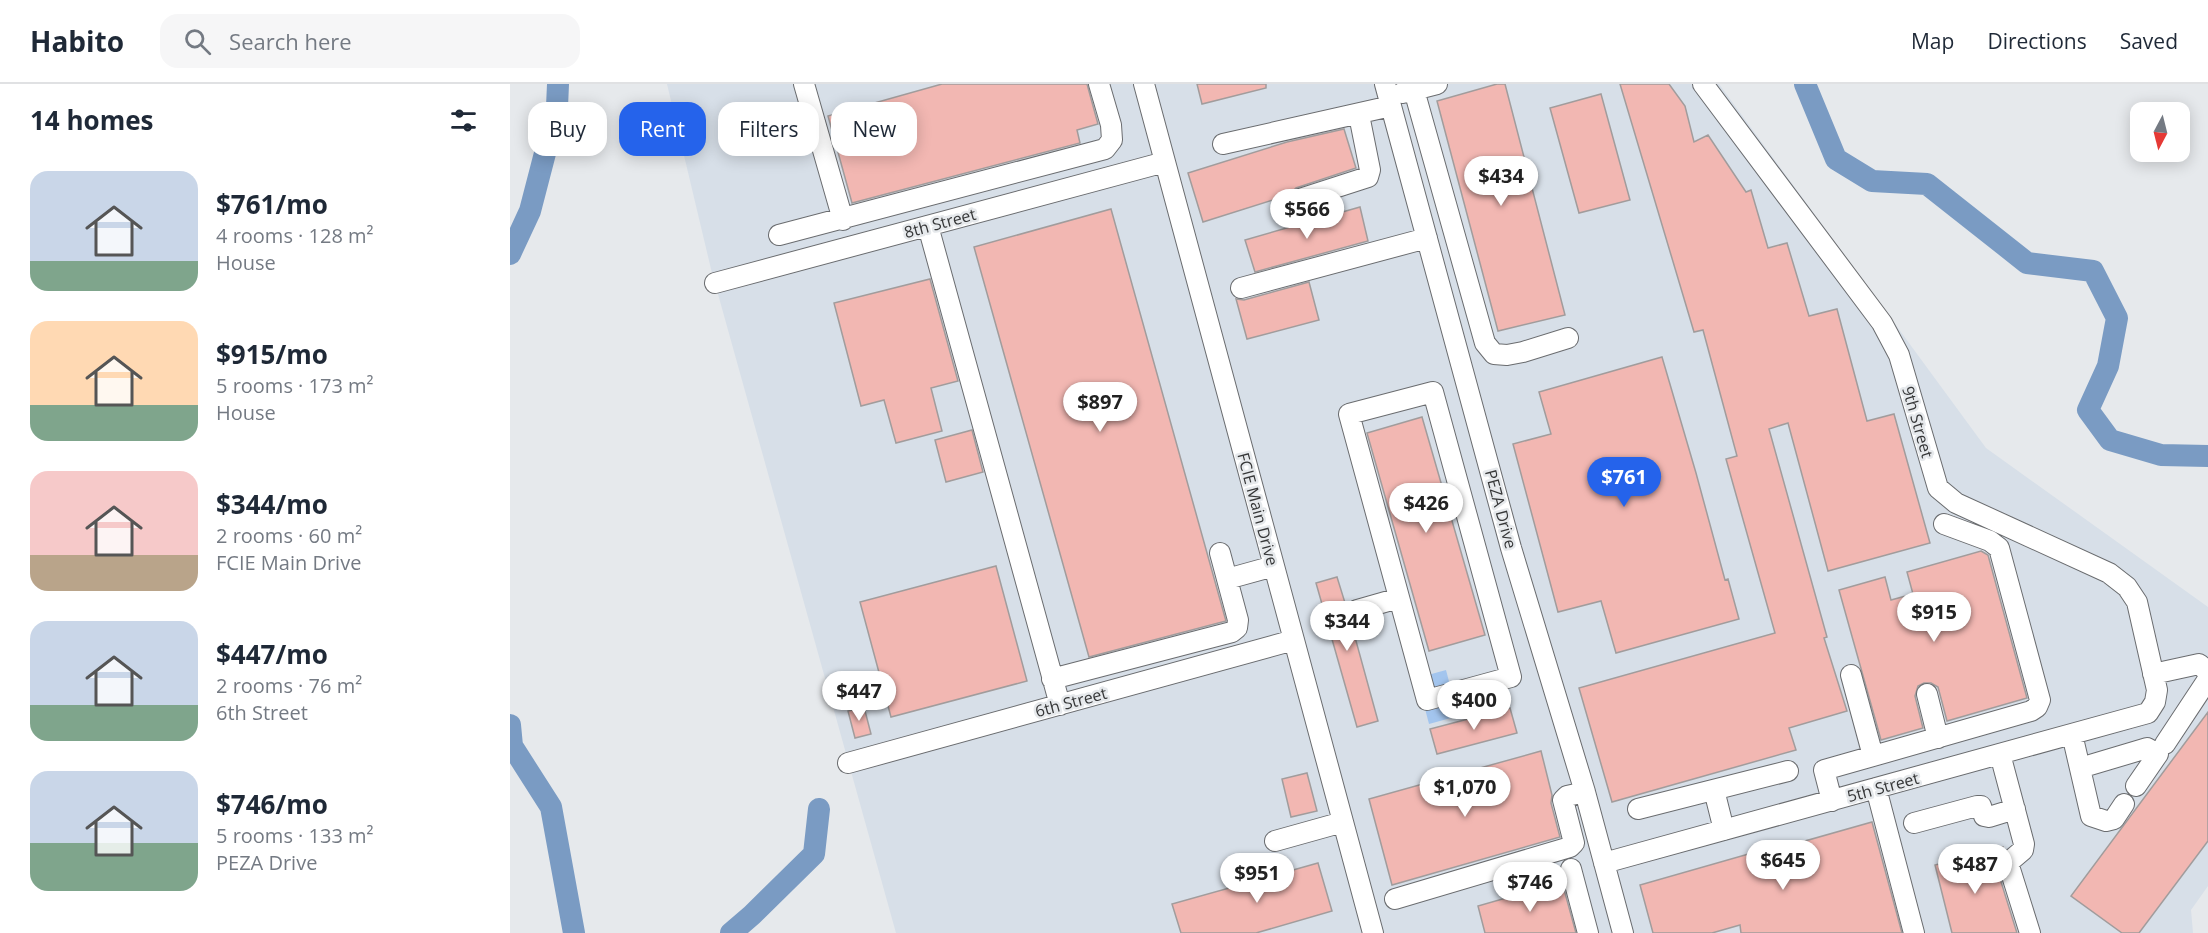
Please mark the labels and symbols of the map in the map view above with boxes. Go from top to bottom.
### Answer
north arrow [2130,102,2190,162]
pin: $434 [1465,156,1537,207]
pin: $566 [1271,189,1343,240]
street label: 8th Street [902,203,979,243]
pin: $897 [1064,382,1136,433]
street label: 9th Street [1897,384,1939,461]
street label: FCIE Main Drive [1232,450,1284,568]
pin: $761 [1588,457,1660,508]
street label: PEZA Drive [1480,467,1522,551]
pin: $426 [1390,483,1462,534]
pin: $915 [1898,592,1970,643]
pin: $344 [1311,601,1383,652]
pin: $447 [823,671,895,722]
pin: $400 [1438,680,1510,731]
street label: 6th Street [1033,682,1110,722]
pin: $1,070 [1416,767,1514,818]
street label: 5th Street [1845,767,1922,807]
pin: $645 [1747,840,1819,891]
pin: $487 [1939,844,2011,895]
pin: $951 [1221,853,1293,904]
pin: $746 [1494,862,1566,913]

